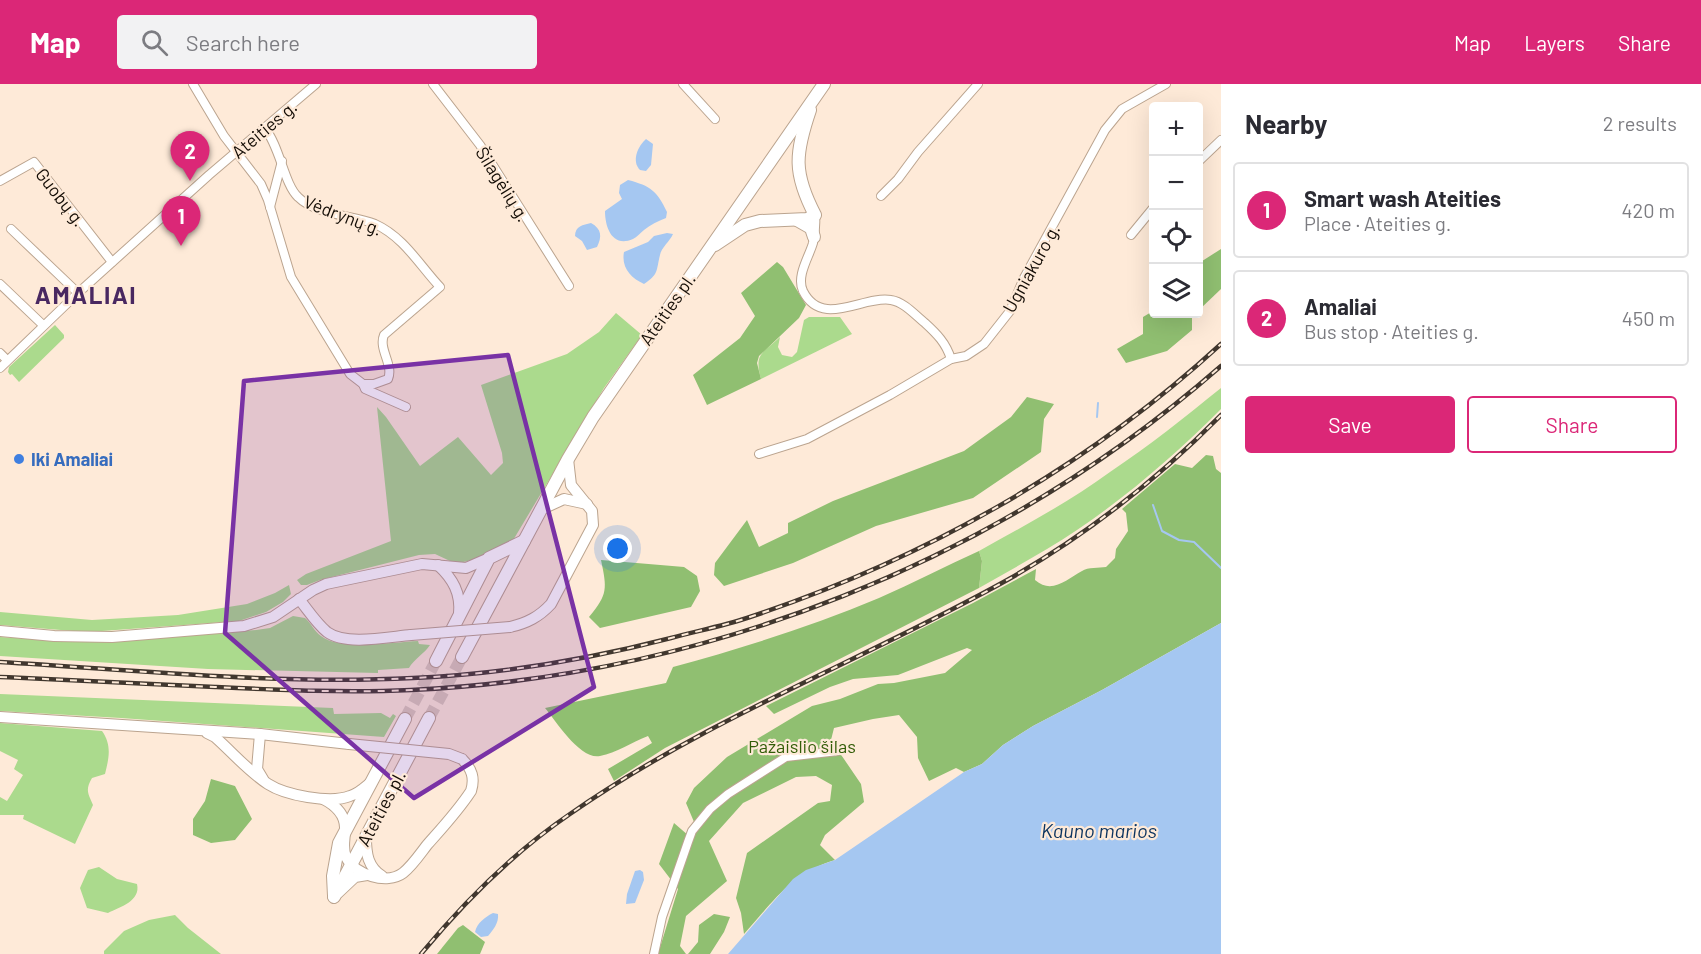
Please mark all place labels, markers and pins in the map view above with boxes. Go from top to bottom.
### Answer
pin: 2 [170,132,210,181]
pin: 1 [162,196,201,246]
place label: Iki Amaliai [31,448,113,470]
marker: Iki Amaliai [12,452,26,466]

